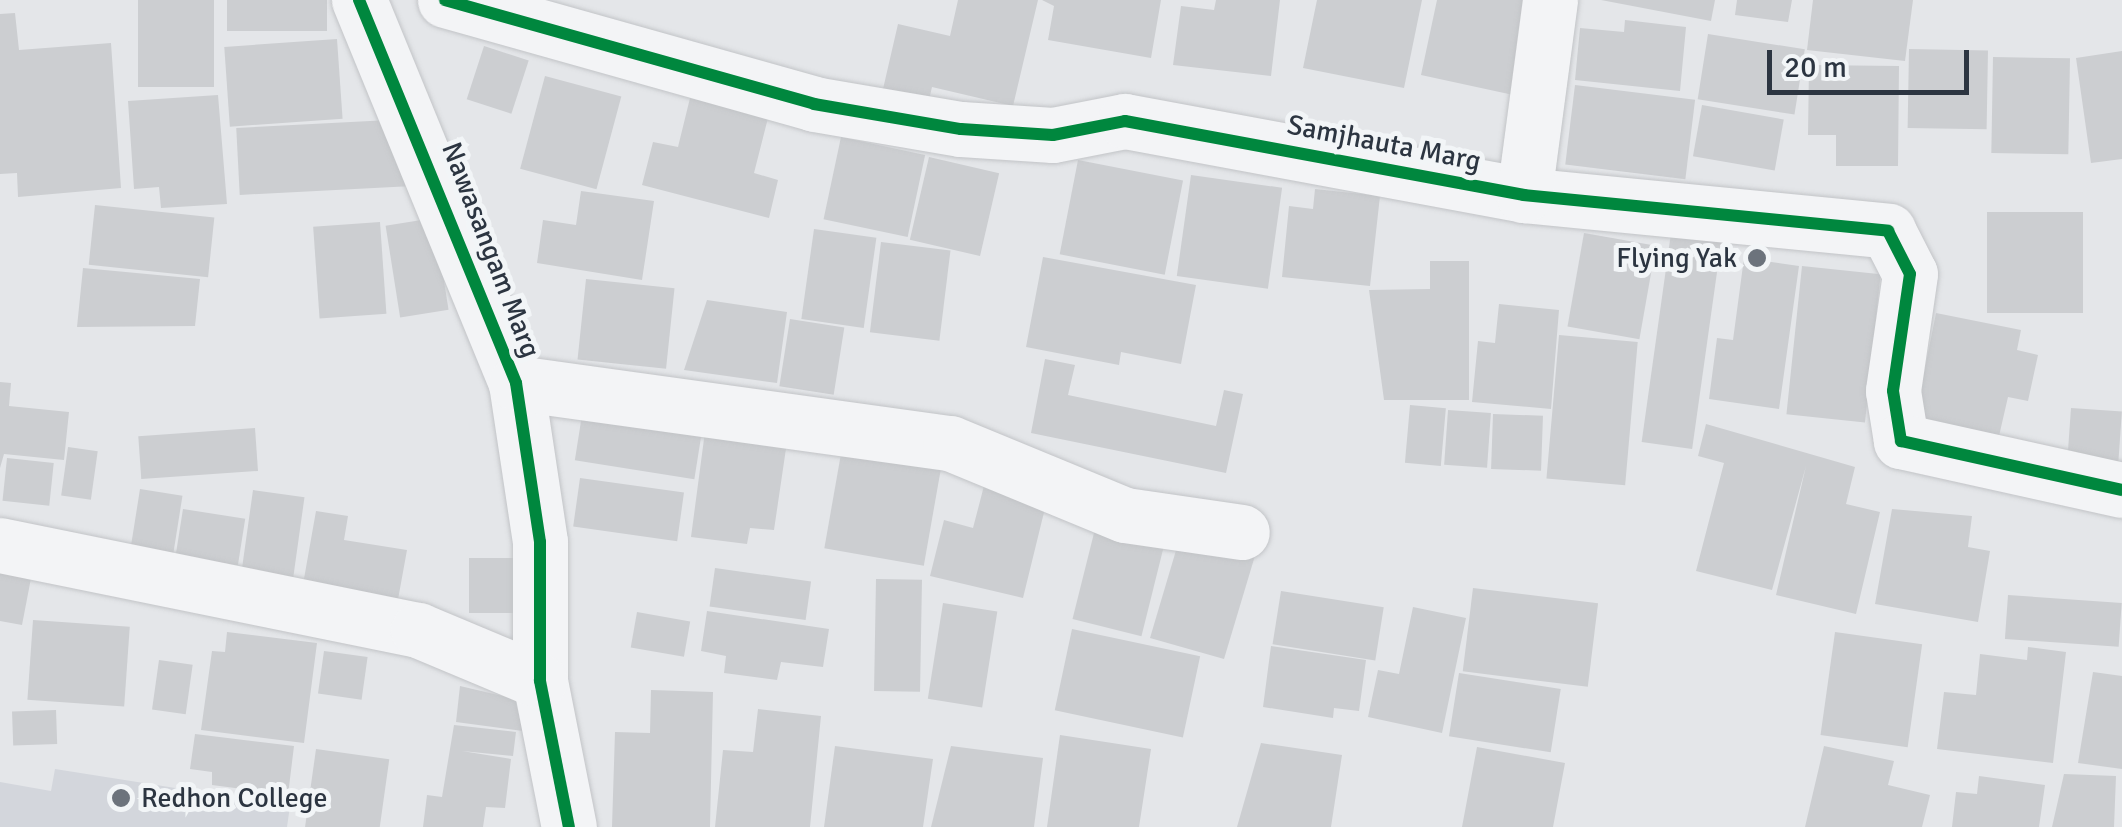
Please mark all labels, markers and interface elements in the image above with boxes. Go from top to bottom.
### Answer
scale bar [1772,30,1974,92]
text: 20 m [1784,49,1847,86]
street label: Samjhauta Marg [1284,108,1484,178]
street label: Nawasangam Marg [434,138,548,362]
place label: Flying Yak [1616,241,1737,275]
marker: Flying Yak [1746,247,1768,269]
place label: Redhon College [141,781,327,815]
marker: Redhon College [110,787,132,809]

